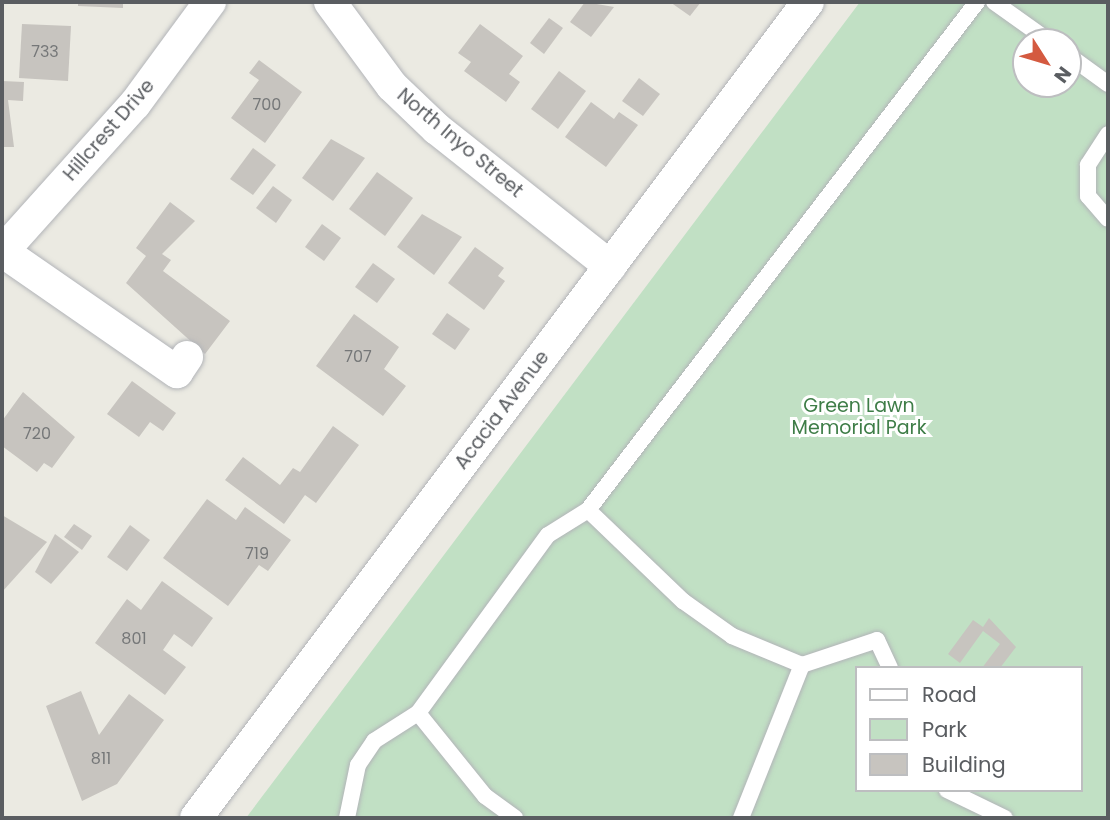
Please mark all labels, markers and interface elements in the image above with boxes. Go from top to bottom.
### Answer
north arrow [1012,28,1082,98]
house number: 733 [31,42,59,62]
text: N [1047,61,1078,89]
street label: Hillcrest Drive [59,75,159,185]
street label: North Inyo Street [392,84,528,202]
house number: 700 [253,95,281,115]
street label: Acacia Avenue [450,346,554,474]
house number: 707 [344,347,372,367]
park label: Green Lawn Memorial Park [792,395,926,439]
house number: 720 [23,424,51,444]
house number: 719 [245,544,269,564]
house number: 801 [121,629,147,649]
legend [855,666,1082,792]
text: Road [922,680,977,709]
text: Park [922,715,967,744]
house number: 811 [91,749,111,769]
text: Building [922,750,1006,779]

